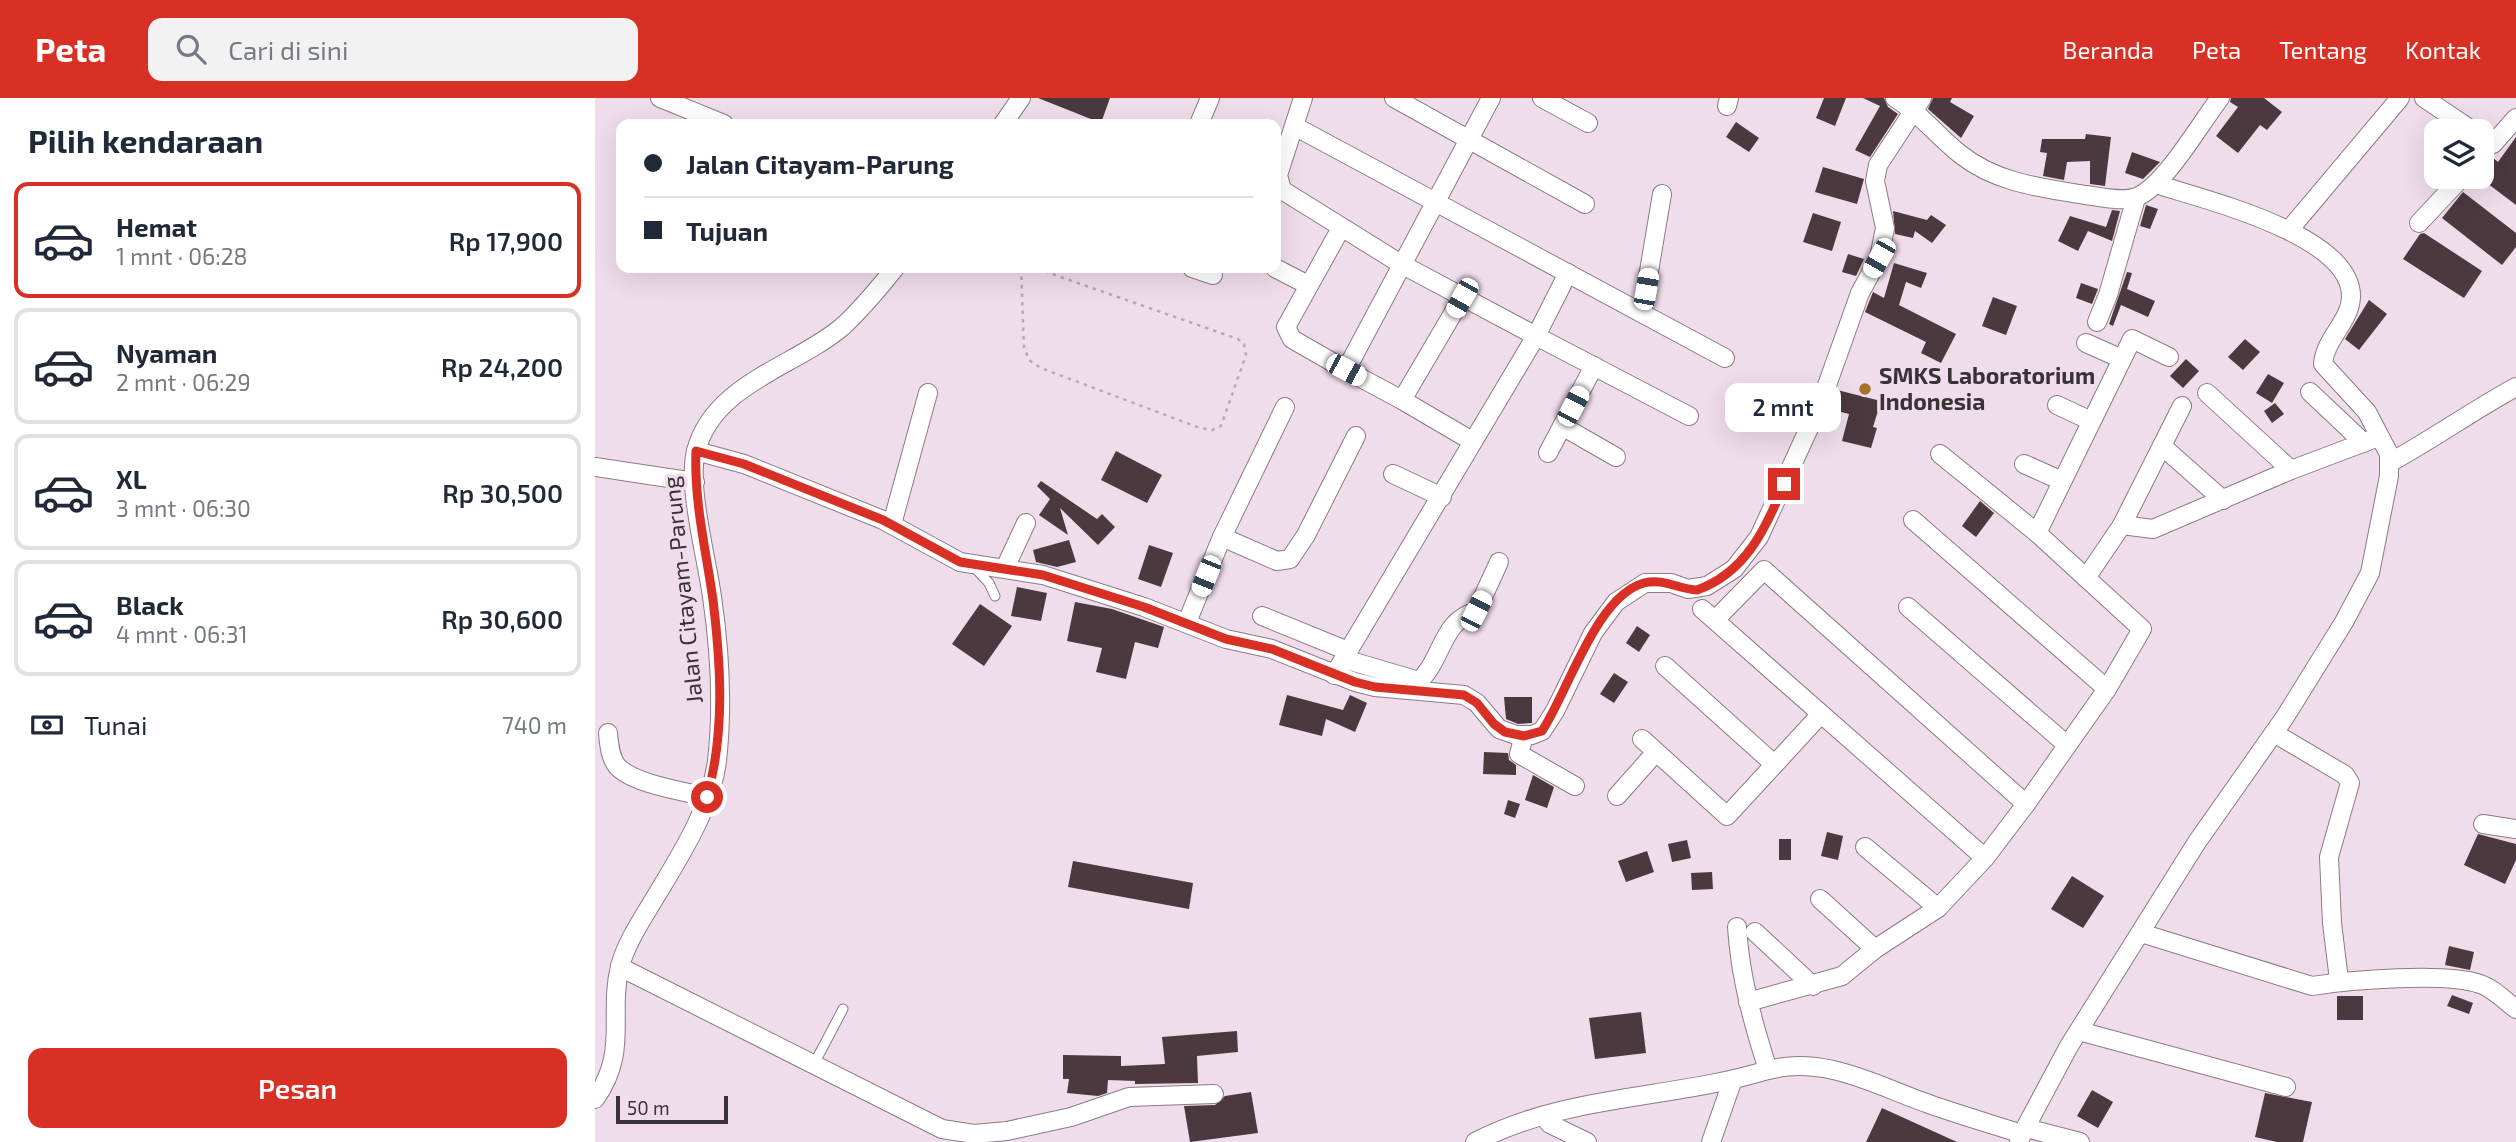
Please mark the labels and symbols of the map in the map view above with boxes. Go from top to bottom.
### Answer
car [1860,235,1899,281]
car [1633,266,1660,312]
car [1443,275,1482,321]
car [1323,351,1370,389]
place label: SMKS Laboratorium Indonesia [1879,361,2095,415]
marker: SMKS Laboratorium Indonesia [1857,381,1873,397]
callout: 2 mnt [1726,382,1842,432]
car [1554,383,1593,429]
route end [1768,468,1800,500]
street label: Jalan Citayam-Parung [656,475,708,705]
car [1189,553,1224,599]
car [1458,588,1495,634]
route start [691,781,723,813]
scale bar [616,1093,728,1125]

